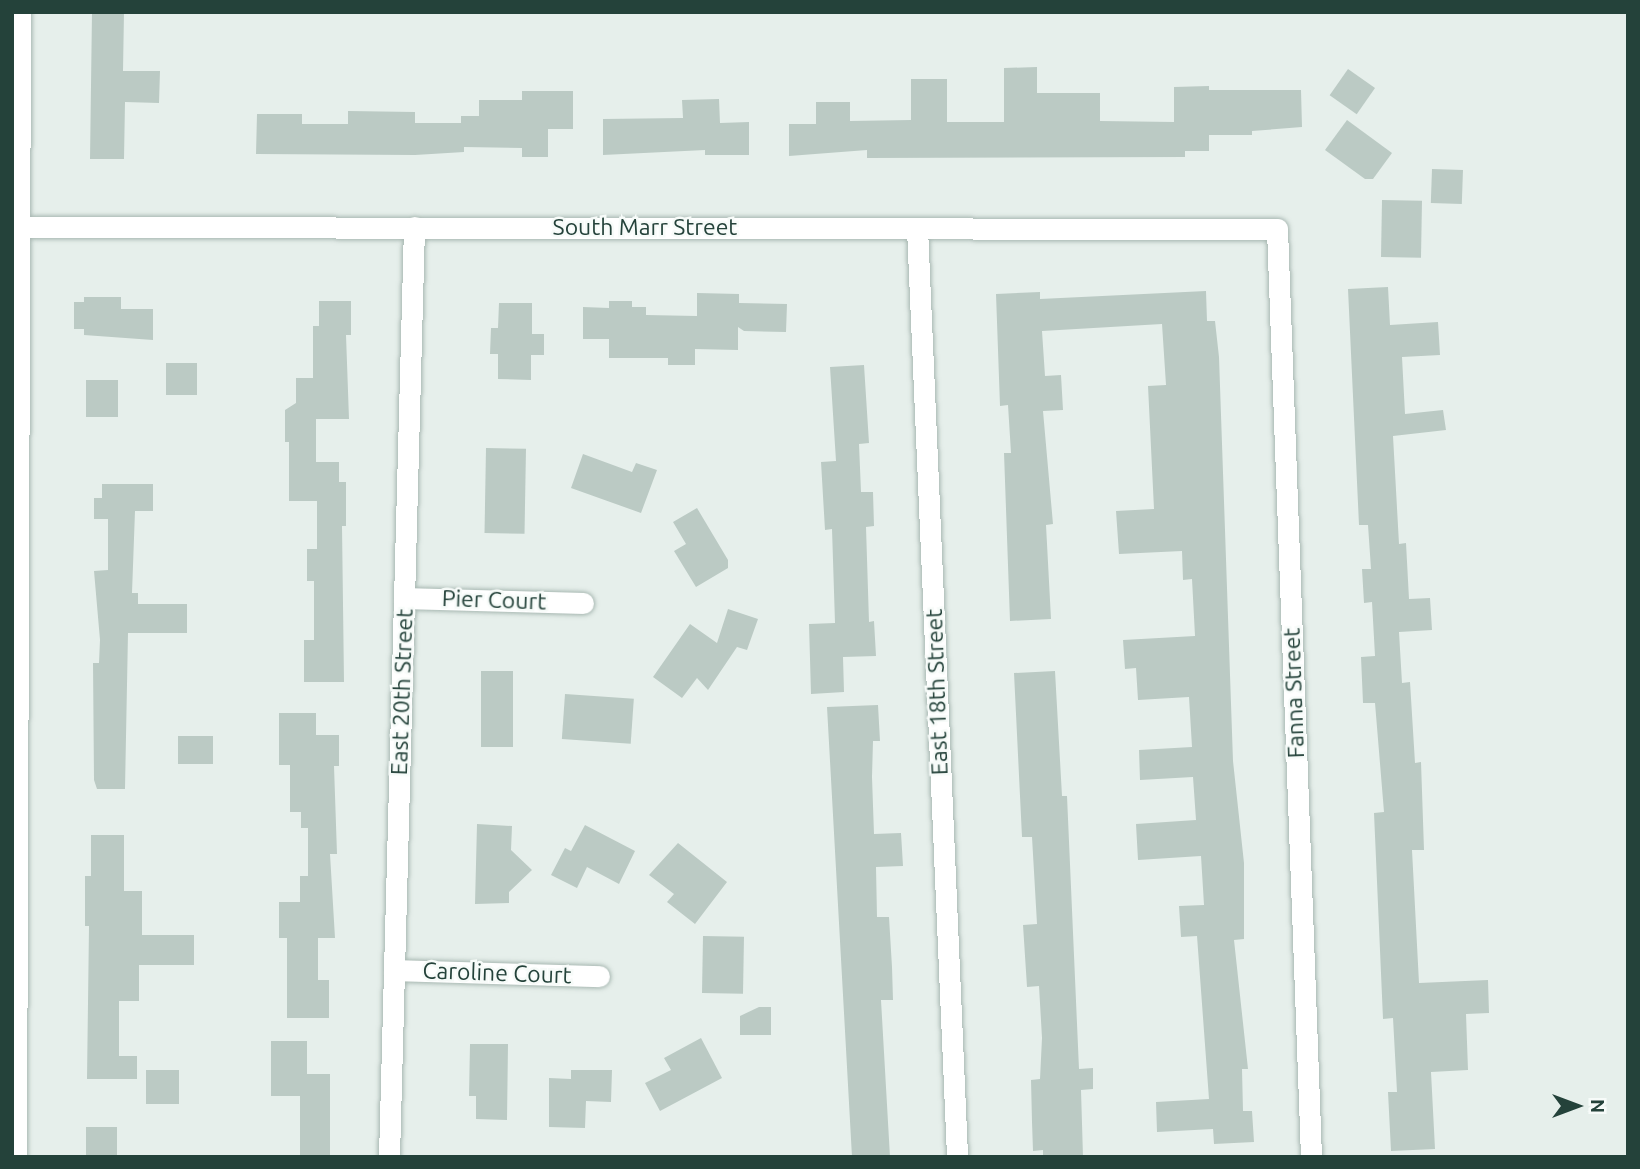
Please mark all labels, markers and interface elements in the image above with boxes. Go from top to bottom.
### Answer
street label: South Marr Street [553,213,737,241]
street label: Pier Court [441,584,547,616]
street label: East 20th Street [385,608,419,776]
street label: East 18th Street [920,608,954,776]
street label: Fanna Street [1278,627,1310,759]
street label: Caroline Court [422,957,572,989]
north arrow [1542,1071,1612,1141]
text: N [1587,1099,1609,1113]

